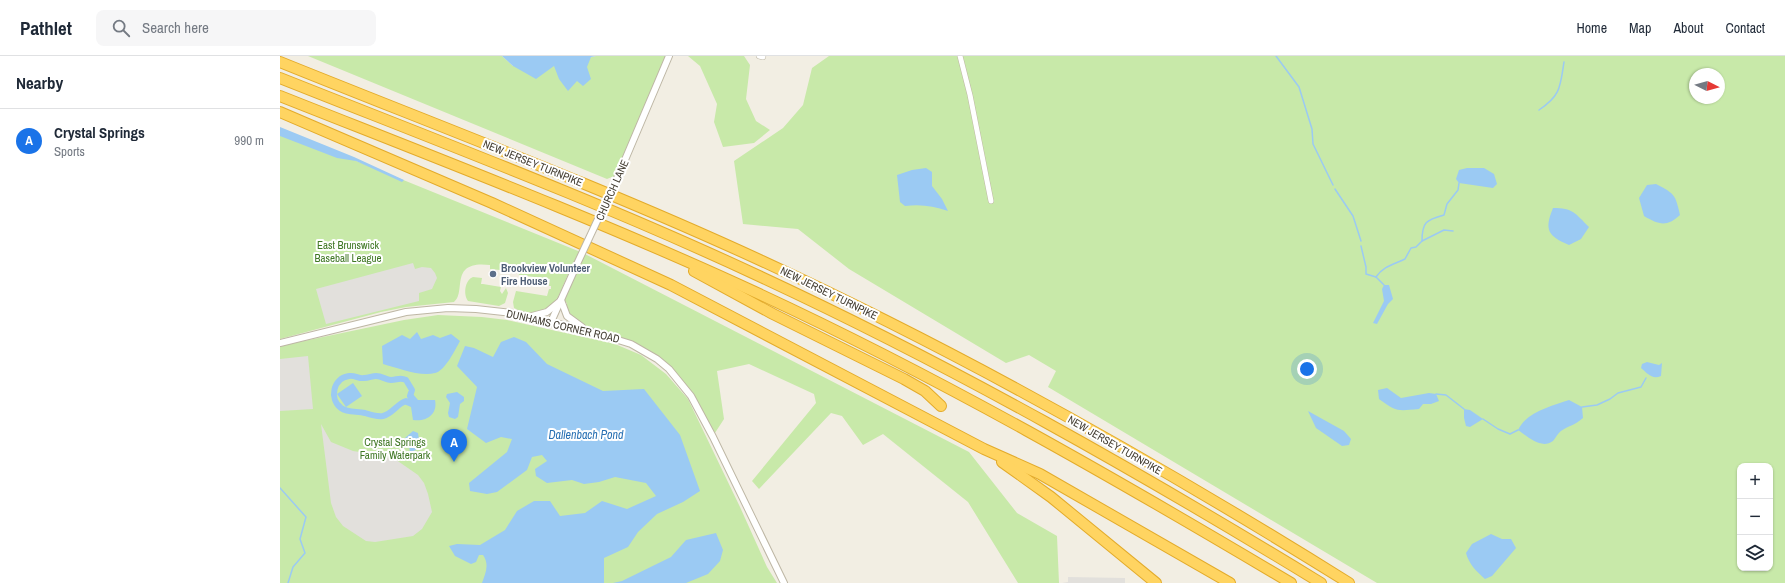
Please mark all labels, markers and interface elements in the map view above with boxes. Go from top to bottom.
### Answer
search box [96,10,376,46]
text: Pathlet [20,15,72,41]
icon: search [110,17,132,39]
text: Search here [142,17,209,38]
text: Home [1576,19,1607,37]
text: Map [1629,19,1651,37]
text: About [1673,19,1703,37]
text: Contact [1725,19,1765,37]
north arrow [1689,68,1725,104]
text: Nearby [16,71,63,94]
text: Crystal Springs [54,122,145,143]
text: A [25,132,33,149]
text: 990 m [234,132,264,149]
street label: NEW JERSEY TURNPIKE [481,137,585,189]
text: Sports [54,143,85,160]
street label: CHURCH LANE [592,157,632,223]
park label: East Brunswick Baseball League [314,238,382,265]
place label: Brookview Volunteer Fire House [501,261,591,288]
street label: NEW JERSEY TURNPIKE [778,263,880,323]
marker: Brookview Volunteer Fire House [488,269,498,279]
street label: DUNHAMS CORNER ROAD [505,306,621,346]
your location [1297,359,1317,379]
street label: NEW JERSEY TURNPIKE [1065,412,1165,478]
water label: Dallenbach Pond [549,427,624,443]
pin: A [441,429,467,462]
park label: Crystal Springs Family Waterpark [360,435,431,462]
map controls [1737,463,1773,571]
button: + [1737,463,1773,499]
button: − [1737,499,1773,535]
button: layers [1737,535,1773,571]

